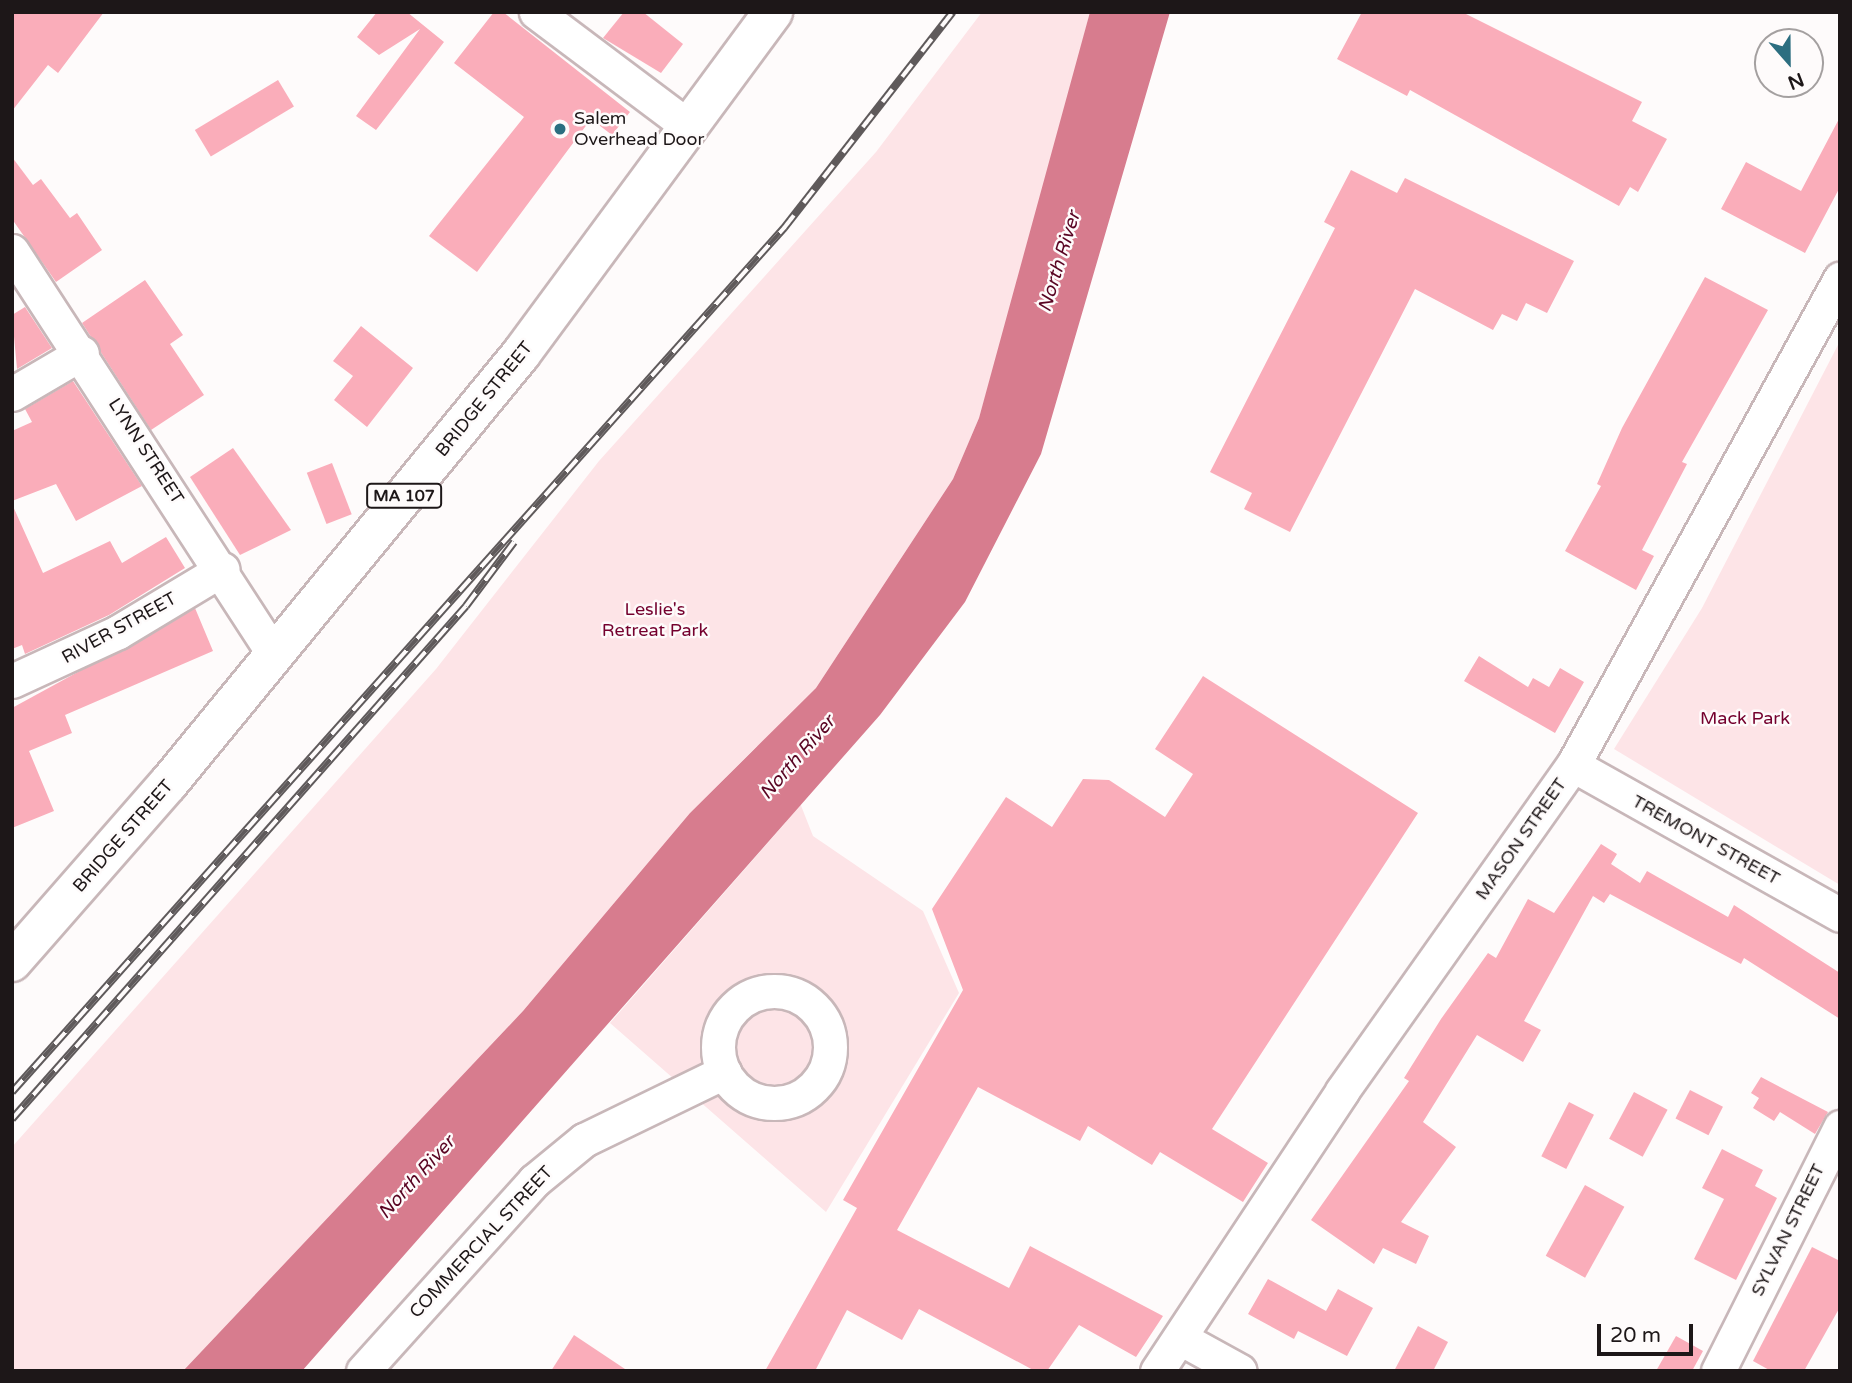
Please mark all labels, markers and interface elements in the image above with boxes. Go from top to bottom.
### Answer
north arrow [1754,28,1824,98]
text: N [1785,68,1807,94]
place label: Salem Overhead Door [574,108,704,150]
marker: Salem Overhead Door [552,121,568,137]
water label: North River [1034,209,1086,315]
street label: BRIDGE STREET [431,337,537,461]
street label: LYNN STREET [104,394,188,508]
road number: MA 107 [366,484,442,509]
street label: RIVER STREET [58,588,180,668]
park label: Leslie's Retreat Park [602,599,708,642]
park label: Mack Park [1700,707,1790,729]
water label: North River [755,711,841,805]
street label: MASON STREET [1471,774,1571,904]
street label: BRIDGE STREET [68,775,178,897]
street label: TREMONT STREET [1628,790,1784,890]
water label: North River [374,1132,460,1224]
street label: SYLVAN STREET [1747,1160,1829,1300]
street label: COMMERCIAL STREET [405,1161,557,1323]
scale bar [1600,1310,1696,1354]
text: 20 m [1610,1323,1661,1348]

